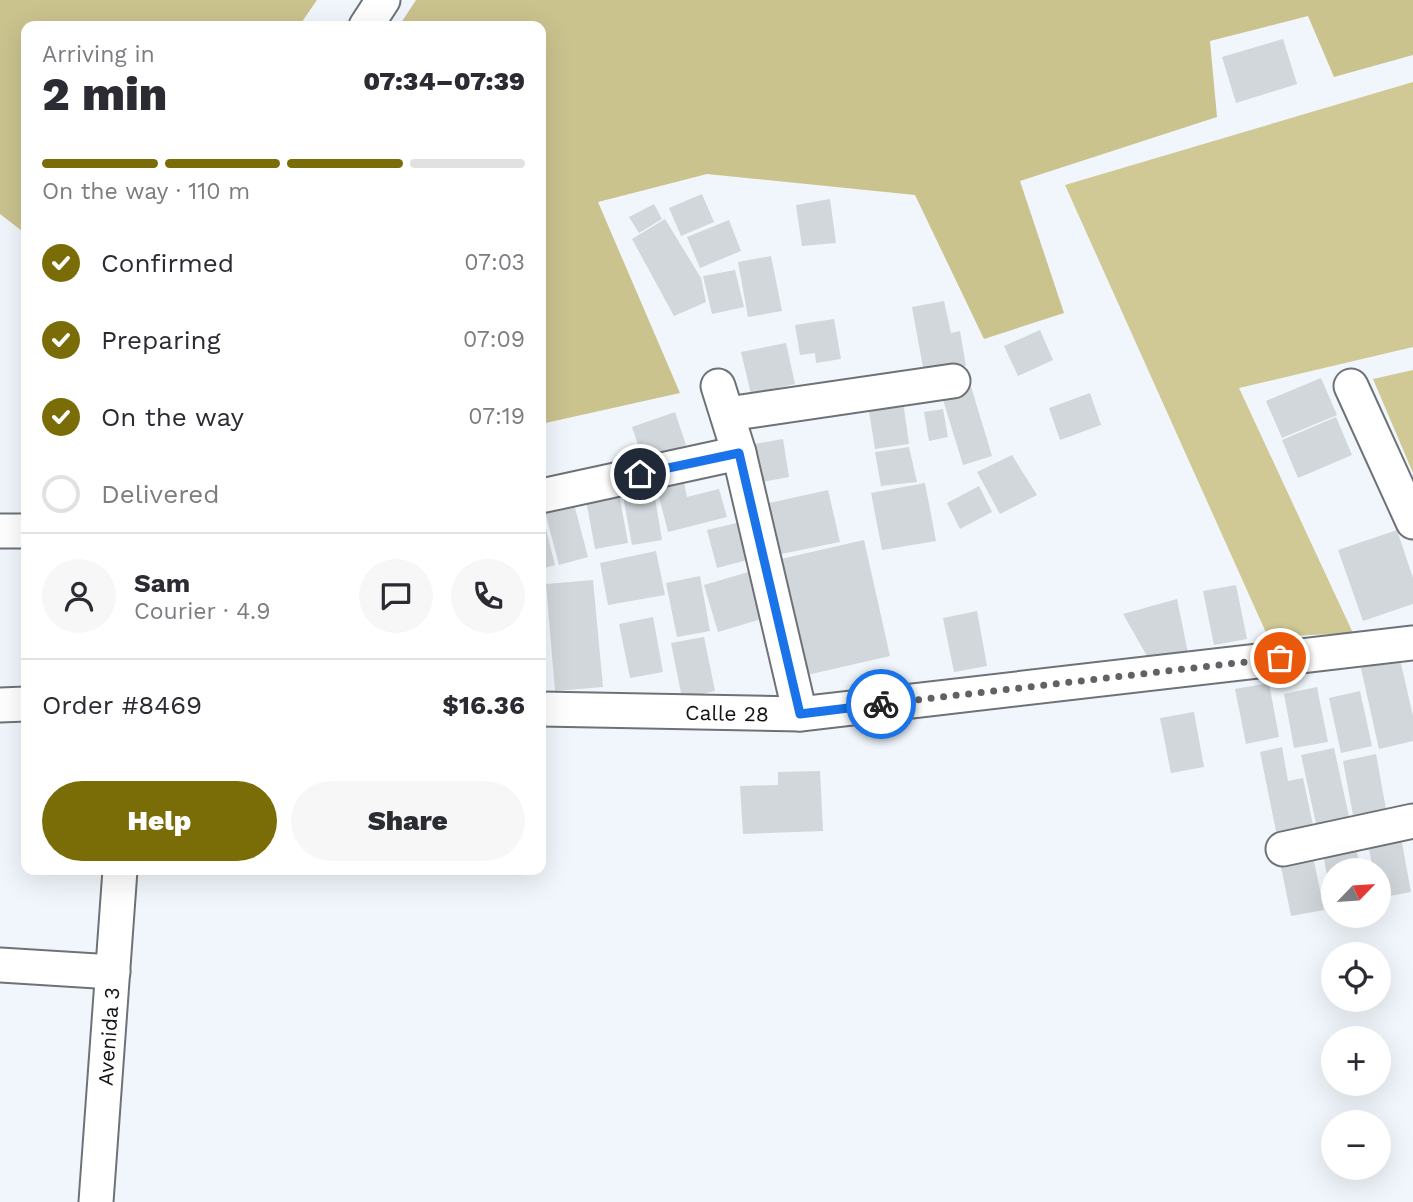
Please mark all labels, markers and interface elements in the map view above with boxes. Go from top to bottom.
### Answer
text: Arriving in [42,41,155,68]
text: 07:34–07:39 [363,66,525,96]
text: 2 min [42,67,167,121]
text: On the way · 110 m [42,178,250,205]
icon: check [42,244,80,282]
text: Confirmed [101,248,234,278]
text: 07:03 [464,249,525,276]
icon: check [42,321,80,359]
text: Preparing [101,325,221,355]
text: 07:09 [463,326,525,353]
icon: check [42,398,80,436]
text: On the way [101,402,244,432]
text: 07:19 [468,403,525,430]
pin [610,444,670,504]
icon: home [621,455,659,493]
text: Delivered [101,479,220,509]
button: person [42,559,116,633]
button: chat [359,559,433,633]
button: phone [451,559,525,633]
text: Sam [134,568,190,598]
text: Courier · 4.9 [134,598,270,625]
pin [1250,628,1310,688]
icon: bag [1261,639,1299,677]
courier [846,669,916,739]
icon: bike [862,685,900,723]
text: Order #8469 [42,690,202,720]
text: $16.36 [442,690,525,720]
street label: Calle 28 [685,699,769,726]
button: Help [42,781,277,861]
button: Share [291,781,525,861]
north arrow [1321,858,1391,928]
map controls [1321,858,1391,1180]
button: locate [1321,942,1391,1012]
street label: Avenida 3 [92,986,124,1087]
button: + [1321,1026,1391,1096]
button: − [1321,1110,1391,1180]

